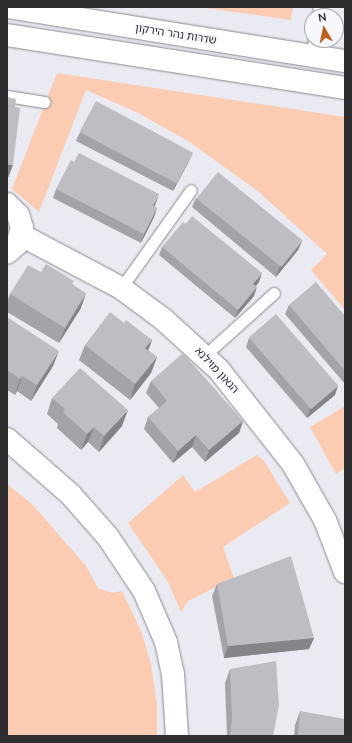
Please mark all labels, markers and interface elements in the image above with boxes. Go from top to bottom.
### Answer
north arrow [304,8,344,48]
text: N [317,10,327,25]
street label: שדרות נהר הירקון [134,21,218,47]
street label: הגאון מוילנא [192,344,242,396]

